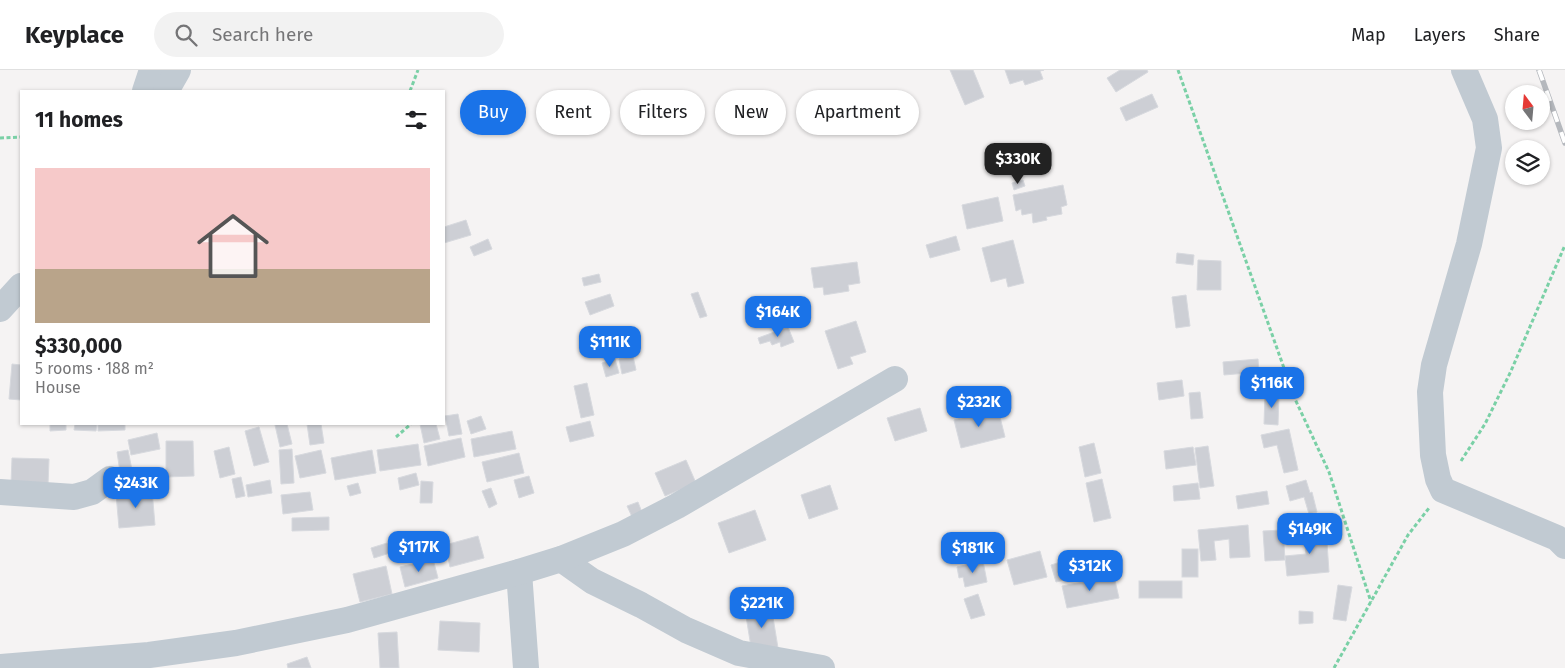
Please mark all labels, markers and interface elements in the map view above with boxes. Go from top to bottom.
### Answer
search box [154,12,504,57]
text: Keyplace [25,21,124,49]
icon: search [172,21,200,49]
text: Search here [212,23,313,46]
text: Map [1351,24,1386,46]
text: Layers [1414,24,1466,46]
text: Share [1494,24,1540,46]
north arrow [1505,85,1550,130]
map controls [1505,85,1550,185]
chip: Buy [460,90,526,135]
chip: Rent [536,90,610,135]
chip: Filters [620,90,705,135]
chip: New [715,90,786,135]
chip: Apartment [796,90,919,135]
icon: filters [402,106,430,134]
text: 11 homes [35,107,123,133]
button: layers [1505,140,1550,185]
pin: $330K [983,142,1053,185]
text: $330K [996,149,1040,168]
icon: home [188,201,278,291]
pin: $164K [743,296,813,338]
text: $164K [756,302,800,321]
pin: $111K [575,326,645,368]
text: $111K [590,332,630,351]
text: $330,000 [35,333,122,359]
text: 5 rooms · 188 m² [35,359,154,378]
pin: $116K [1237,366,1307,409]
text: $116K [1251,373,1293,392]
text: House [35,378,81,397]
pin: $232K [944,386,1014,428]
text: $232K [957,392,1001,411]
pin: $243K [101,466,171,509]
text: $243K [114,473,158,492]
pin: $149K [1275,512,1345,555]
text: $149K [1288,519,1332,538]
pin: $117K [384,530,454,573]
pin: $181K [938,532,1008,574]
text: $117K [399,537,439,556]
text: $181K [952,538,994,557]
pin: $312K [1055,550,1125,592]
text: $312K [1069,556,1111,575]
pin: $221K [727,586,797,629]
text: $221K [741,593,783,612]

